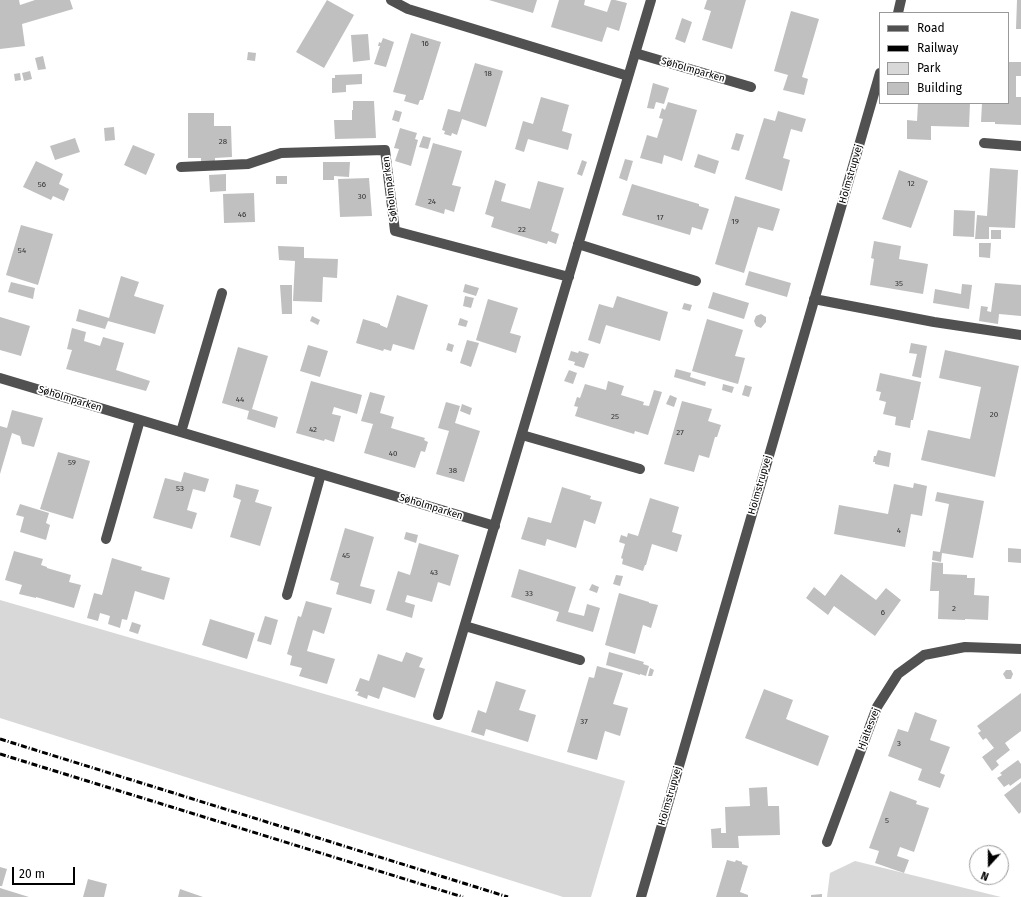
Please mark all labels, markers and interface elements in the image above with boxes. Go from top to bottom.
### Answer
legend [879,12,1009,104]
text: Road [917,21,945,35]
house number: 16 [421,39,429,49]
text: Railway [917,41,958,55]
street label: Søholmparken [660,55,726,85]
text: Park [917,61,941,75]
house number: 18 [484,69,492,79]
text: Building [917,81,962,95]
house number: 28 [219,137,227,147]
street label: Holmstrupvej [837,143,865,205]
street label: Søholmparken [380,156,400,222]
house number: 12 [907,179,915,189]
house number: 56 [38,180,46,190]
house number: 30 [358,192,366,202]
house number: 24 [428,197,436,207]
house number: 46 [238,210,246,220]
house number: 17 [656,213,664,223]
house number: 19 [731,217,739,227]
house number: 22 [518,225,526,235]
house number: 54 [18,246,26,256]
house number: 35 [895,279,903,289]
street label: Søholmparken [37,384,103,414]
house number: 44 [236,395,244,405]
house number: 20 [990,410,998,420]
house number: 25 [611,412,619,422]
house number: 42 [309,425,317,435]
house number: 27 [676,428,684,438]
house number: 40 [389,449,397,459]
street label: Holmstrupvej [746,454,774,516]
house number: 59 [68,458,76,468]
house number: 38 [449,466,457,476]
house number: 53 [176,484,184,494]
street label: Søholmparken [398,492,464,522]
house number: 4 [897,526,901,536]
house number: 45 [342,551,350,561]
house number: 43 [430,568,438,578]
house number: 33 [525,589,533,599]
house number: 2 [952,604,956,614]
house number: 6 [881,608,885,618]
street label: Hjaltesvej [855,706,883,752]
house number: 37 [580,717,588,727]
house number: 3 [897,739,901,749]
street label: Holmstrupvej [656,765,684,827]
house number: 5 [885,816,889,826]
north arrow [969,845,1009,885]
scale bar [14,859,77,885]
text: 20 m [19,867,45,881]
text: N [979,868,991,883]

